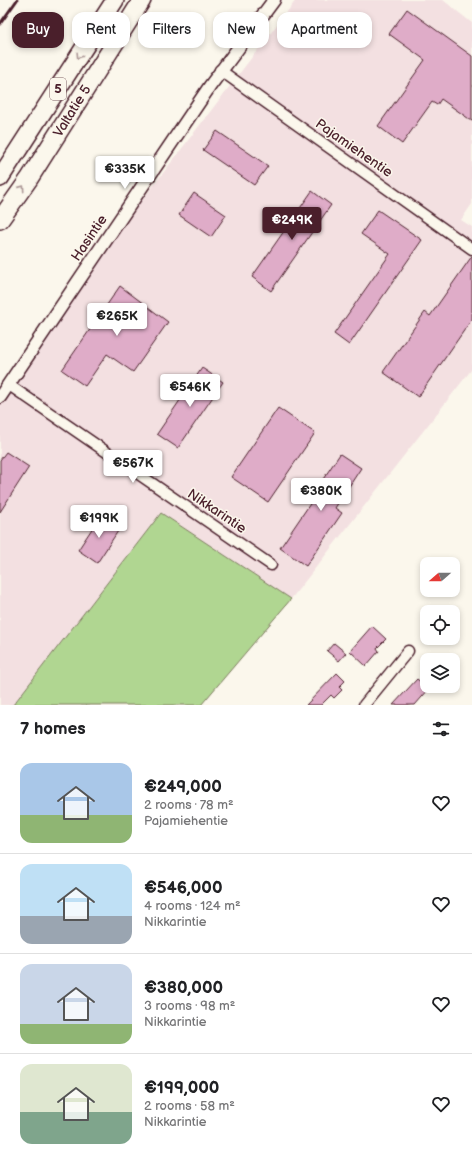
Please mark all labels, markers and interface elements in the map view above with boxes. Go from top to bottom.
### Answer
chip: Buy [12,12,64,48]
chip: Rent [72,12,130,48]
chip: Filters [138,12,205,48]
chip: New [213,12,269,48]
chip: Apartment [277,12,372,48]
one-way arrow [76,52,83,59]
road number: 5 [50,78,66,100]
street label: Valtatie 5 [49,82,95,140]
street label: Pajamiehentie [312,115,396,181]
pin: €335K [97,156,153,190]
text: €335K [104,161,146,177]
one-way arrow [18,185,25,192]
pin: €249K [264,207,320,241]
street label: Hasintie [67,212,111,264]
text: €249K [271,212,313,228]
pin: €265K [89,303,145,337]
text: €265K [96,308,138,324]
pin: €546K [162,374,218,408]
text: €546K [169,379,211,395]
pin: €567K [105,450,161,484]
text: €567K [112,455,154,471]
pin: €380K [293,478,349,512]
text: €380K [300,483,342,499]
street label: Nikkarintie [184,485,250,537]
pin: €199K [71,505,127,539]
text: €199K [79,510,119,526]
north arrow [420,557,460,597]
map controls [420,557,460,693]
button: locate [420,605,460,645]
button: layers [420,653,460,693]
icon: filters [430,718,452,740]
text: 7 homes [20,719,86,739]
text: €249,000 [144,777,222,797]
icon: home [52,779,100,827]
icon: heart [430,792,452,814]
text: 2 rooms · 78 m² [144,797,234,813]
text: Pajamiehentie [144,813,228,829]
text: €546,000 [144,878,223,898]
icon: home [52,880,100,928]
icon: heart [430,893,452,915]
text: 4 rooms · 124 m² [144,898,241,914]
text: Nikkarintie [144,914,207,930]
text: €380,000 [144,978,223,998]
icon: home [52,980,100,1028]
icon: heart [430,993,452,1015]
text: 3 rooms · 98 m² [144,998,235,1014]
text: Nikkarintie [144,1014,207,1030]
text: €199,000 [144,1078,219,1098]
icon: home [52,1080,100,1128]
icon: heart [430,1093,452,1115]
text: 2 rooms · 58 m² [144,1098,235,1114]
text: Nikkarintie [144,1114,207,1130]

